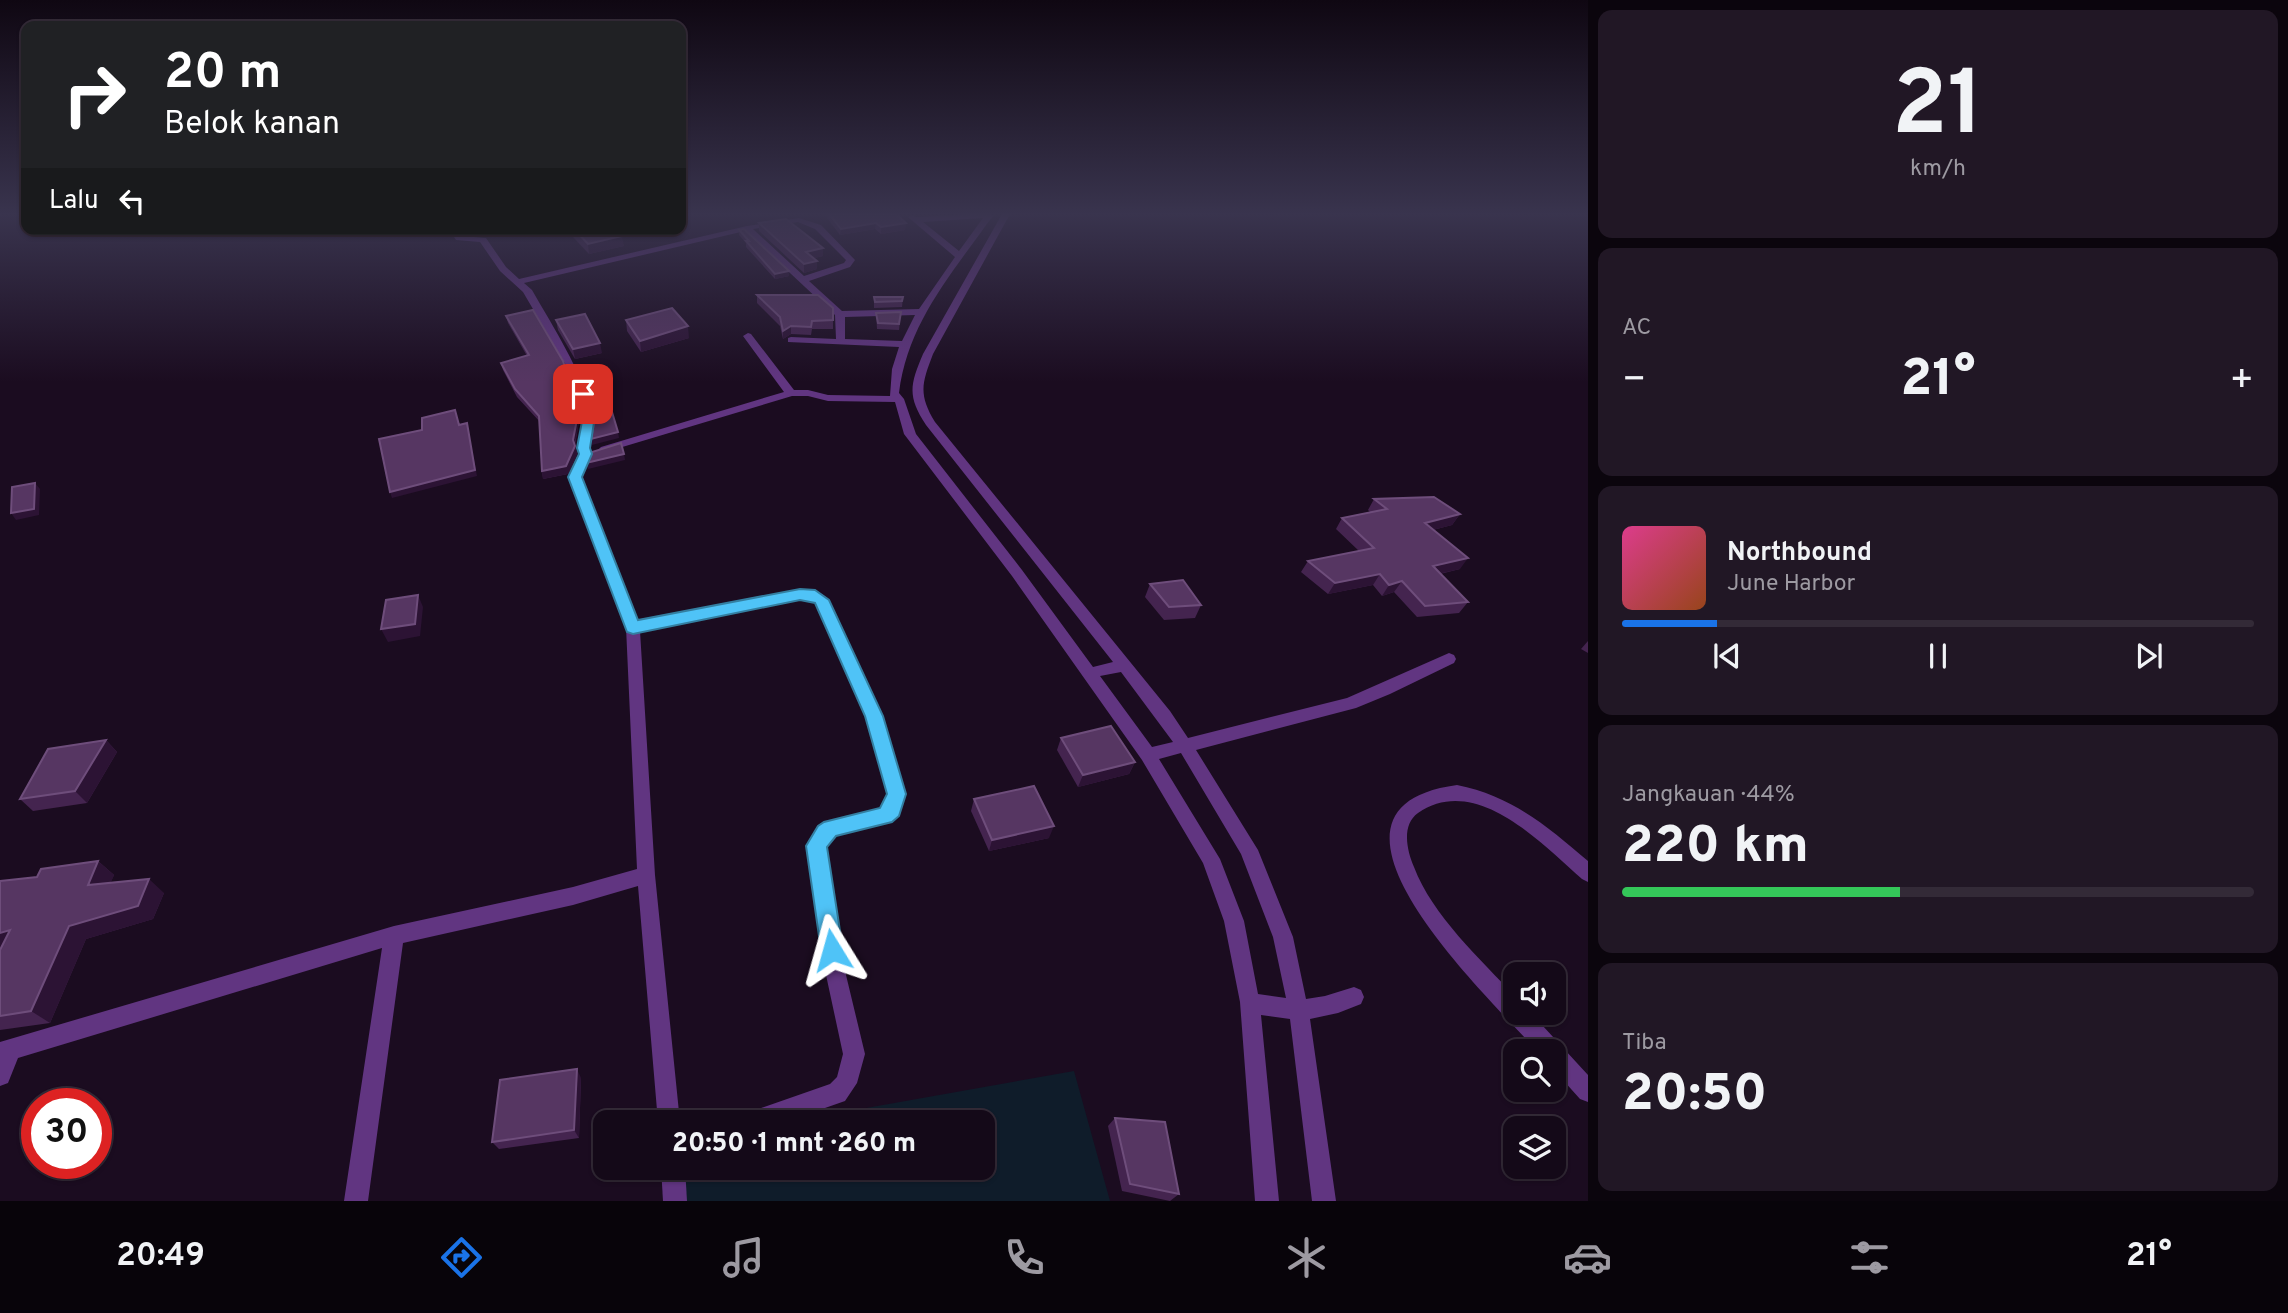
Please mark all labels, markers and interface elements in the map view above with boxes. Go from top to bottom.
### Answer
text: 20 m [164,44,281,106]
icon: right [49,49,140,140]
text: 21 [1892,52,1984,167]
text: Belok kanan [164,105,340,145]
text: km/h [1910,155,1966,184]
icon: left [113,182,151,220]
text: Lalu [49,185,99,218]
text: AC [1622,314,1651,343]
text: 21° [1901,348,1975,414]
text: − [1622,357,1647,406]
text: + [2229,357,2254,406]
pin [553,364,613,424]
icon: arrive [564,375,602,413]
text: Northbound [1727,537,1872,570]
text: June Harbor [1727,570,1855,599]
icon: previous [1708,637,1746,675]
icon: pause [1919,637,1957,675]
icon: next [2130,637,2168,675]
text: Jangkauan · 44% [1622,781,1795,810]
text: 220 km [1622,815,1809,881]
position arrow [795,913,869,987]
map controls [1503,962,1566,1179]
button: sound [1503,962,1566,1025]
text: Tiba [1622,1029,1667,1058]
button: search [1503,1039,1566,1102]
text: 20:50 [1622,1063,1767,1129]
speed limit sign: 30 [21,1088,112,1179]
button: layers [1503,1116,1566,1179]
text: 20:50 · 1 mnt · 260 m [672,1128,916,1161]
icon: directions [437,1233,486,1282]
icon: music [719,1233,768,1282]
icon: phone [1000,1233,1049,1282]
icon: climate [1282,1233,1331,1282]
icon: car [1563,1233,1612,1282]
icon: filters [1845,1233,1894,1282]
text: 20:49 [116,1237,205,1277]
text: 21° [2126,1237,2172,1277]

